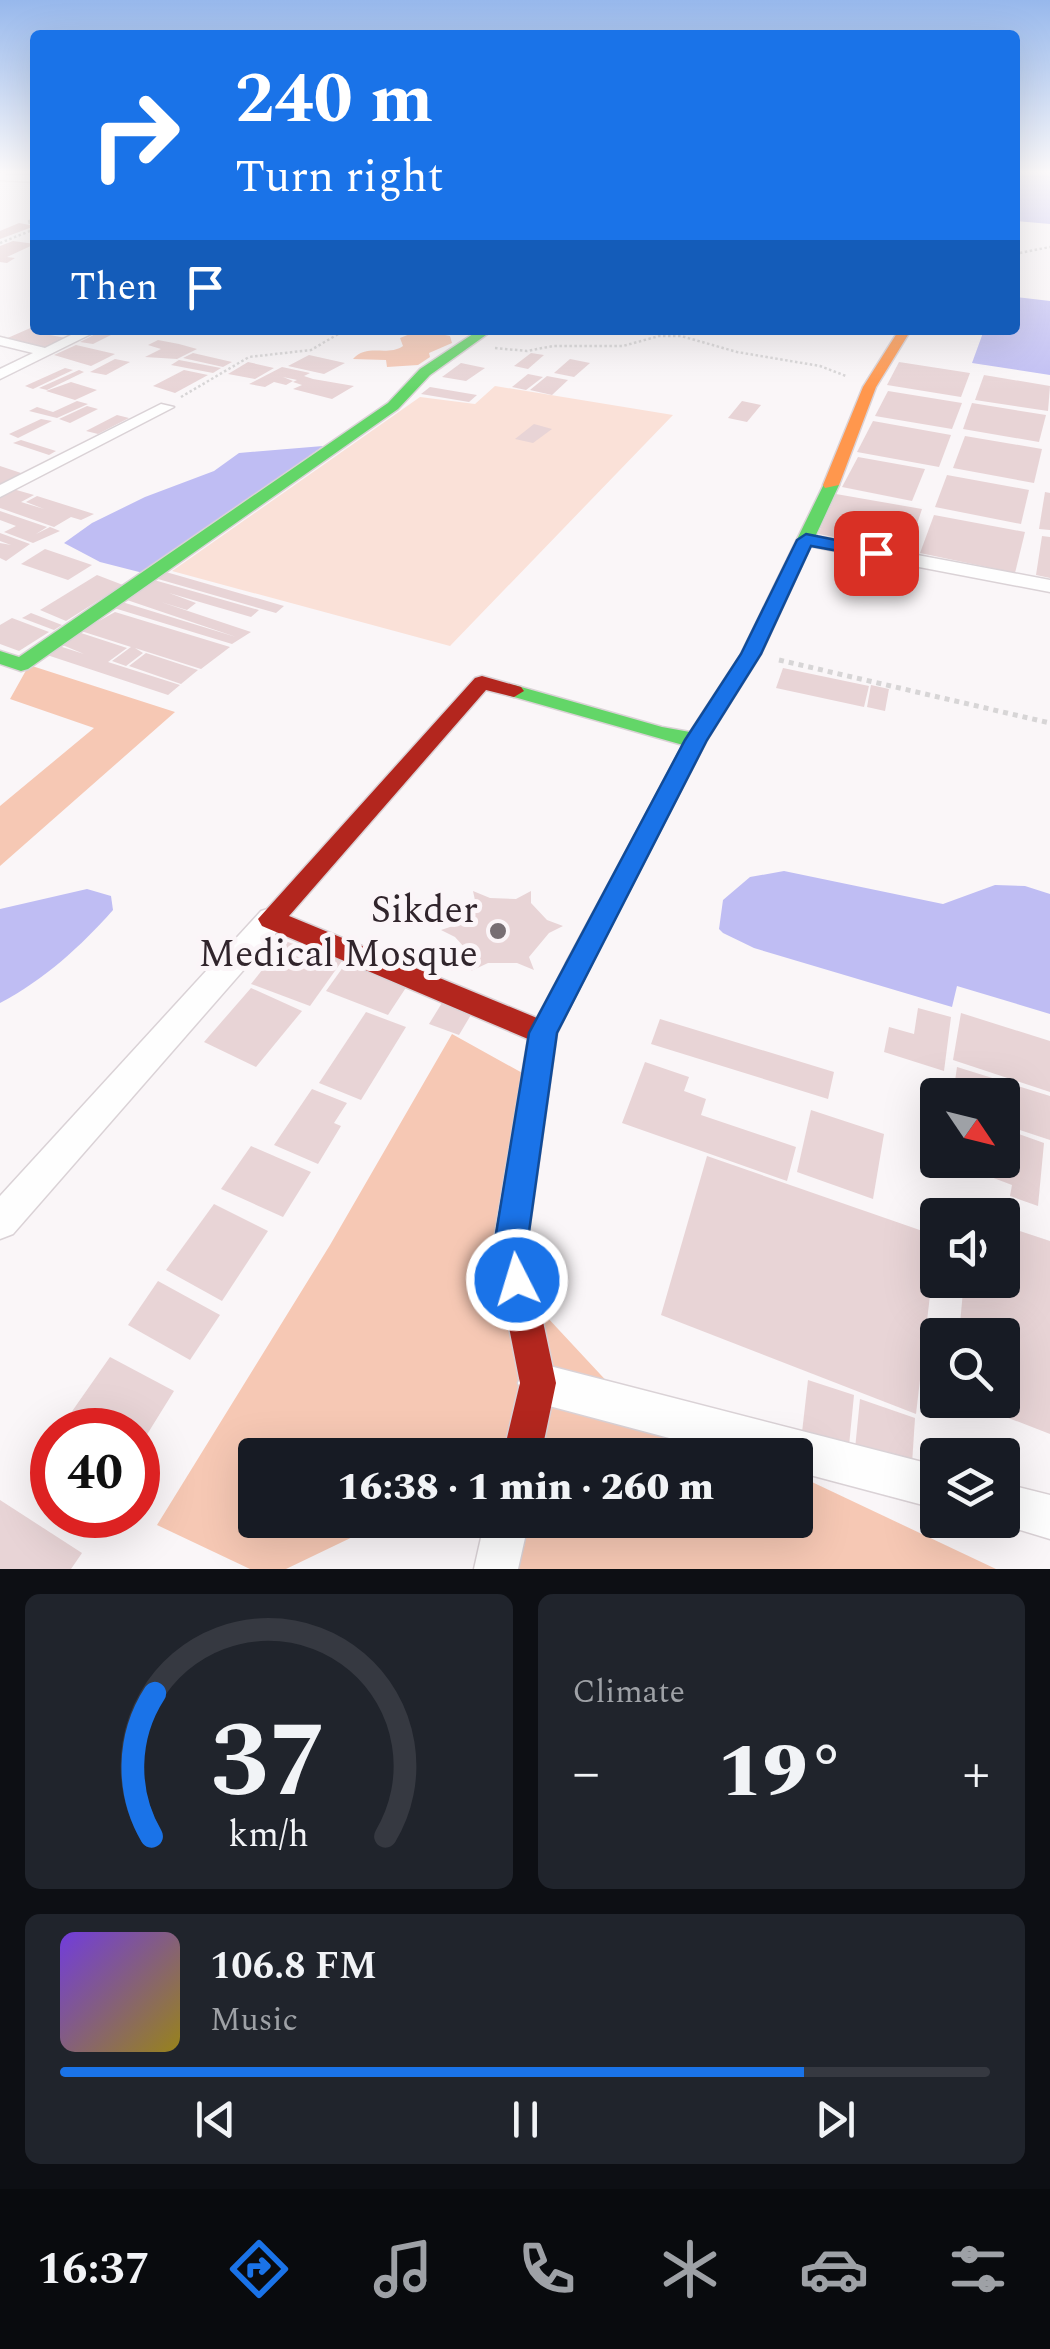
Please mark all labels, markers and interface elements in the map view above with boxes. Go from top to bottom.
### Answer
text: 240 m [235,47,433,153]
icon: right [70,70,200,200]
text: Turn right [235,143,444,212]
text: Then [70,259,158,317]
icon: arrive [178,260,233,315]
pin [834,511,919,596]
icon: arrive [849,526,904,581]
place label: Sikder Medical Mosque [198,882,478,984]
marker: Sikder Medical Mosque [487,920,509,942]
north arrow [920,1078,1020,1178]
map controls [920,1078,1020,1538]
button: sound [920,1198,1020,1298]
position arrow [465,1228,569,1332]
button: search [920,1318,1020,1418]
speed limit sign: 40 [30,1408,160,1538]
button: layers [920,1438,1020,1538]
text: 16:38 · 1 min · 260 m [337,1459,714,1517]
text: Climate [573,1668,685,1717]
text: 37 [210,1684,327,1842]
text: 19° [717,1716,845,1830]
text: − [573,1732,600,1815]
text: + [962,1732,990,1815]
text: km/h [229,1808,309,1863]
text: 106.8 FM [210,1938,377,1996]
text: Music [210,1996,298,2045]
icon: previous [188,2092,243,2147]
icon: pause [498,2092,553,2147]
icon: next [808,2092,863,2147]
icon: directions [224,2234,294,2304]
icon: music [368,2234,438,2304]
icon: phone [512,2234,582,2304]
icon: climate [655,2234,725,2304]
icon: car [799,2234,869,2304]
icon: filters [943,2234,1013,2304]
text: 16:37 [37,2235,150,2304]

